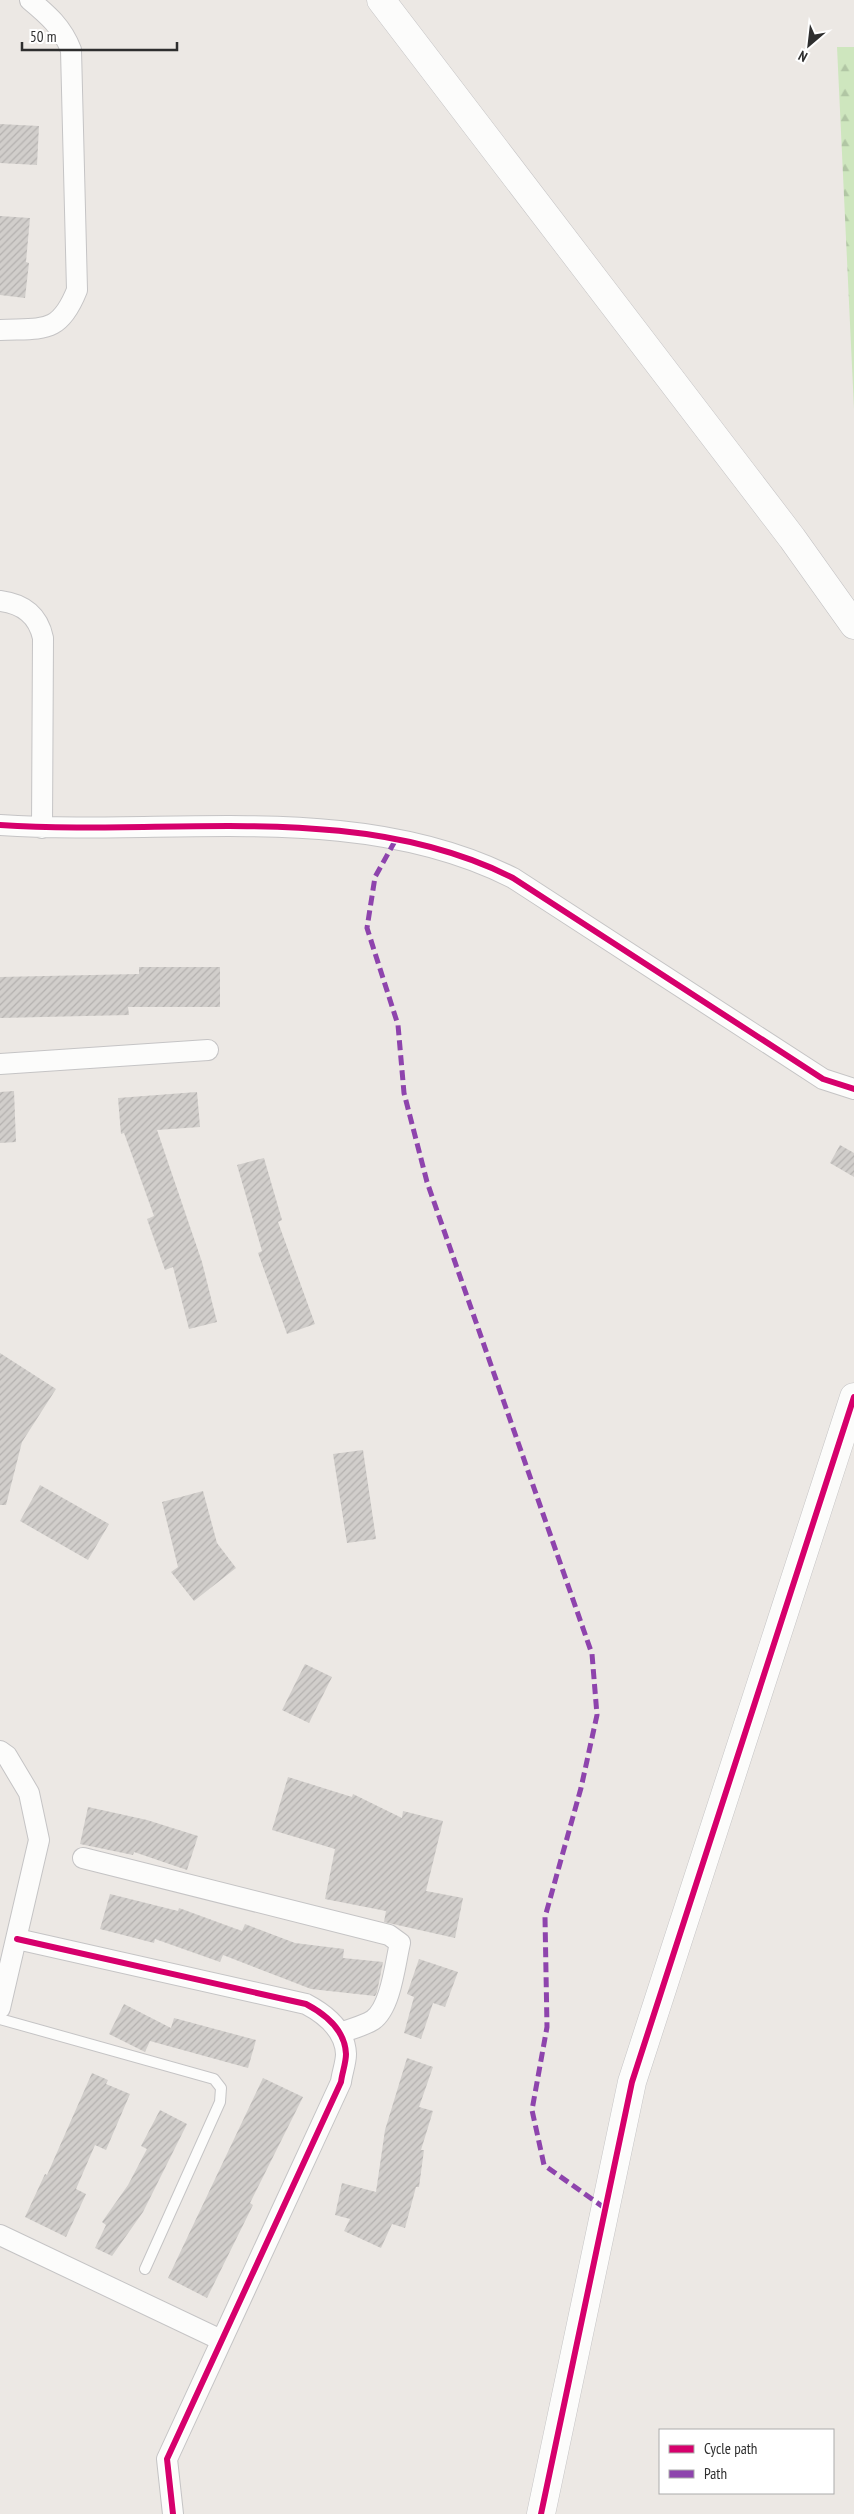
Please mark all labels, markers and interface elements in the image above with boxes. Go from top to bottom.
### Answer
scale bar [22,20,178,52]
north arrow [784,20,834,70]
text: 50 m [30,27,56,46]
text: N [795,47,810,66]
legend [659,2429,834,2494]
text: Cycle path [704,2439,757,2458]
text: Path [704,2464,727,2483]

